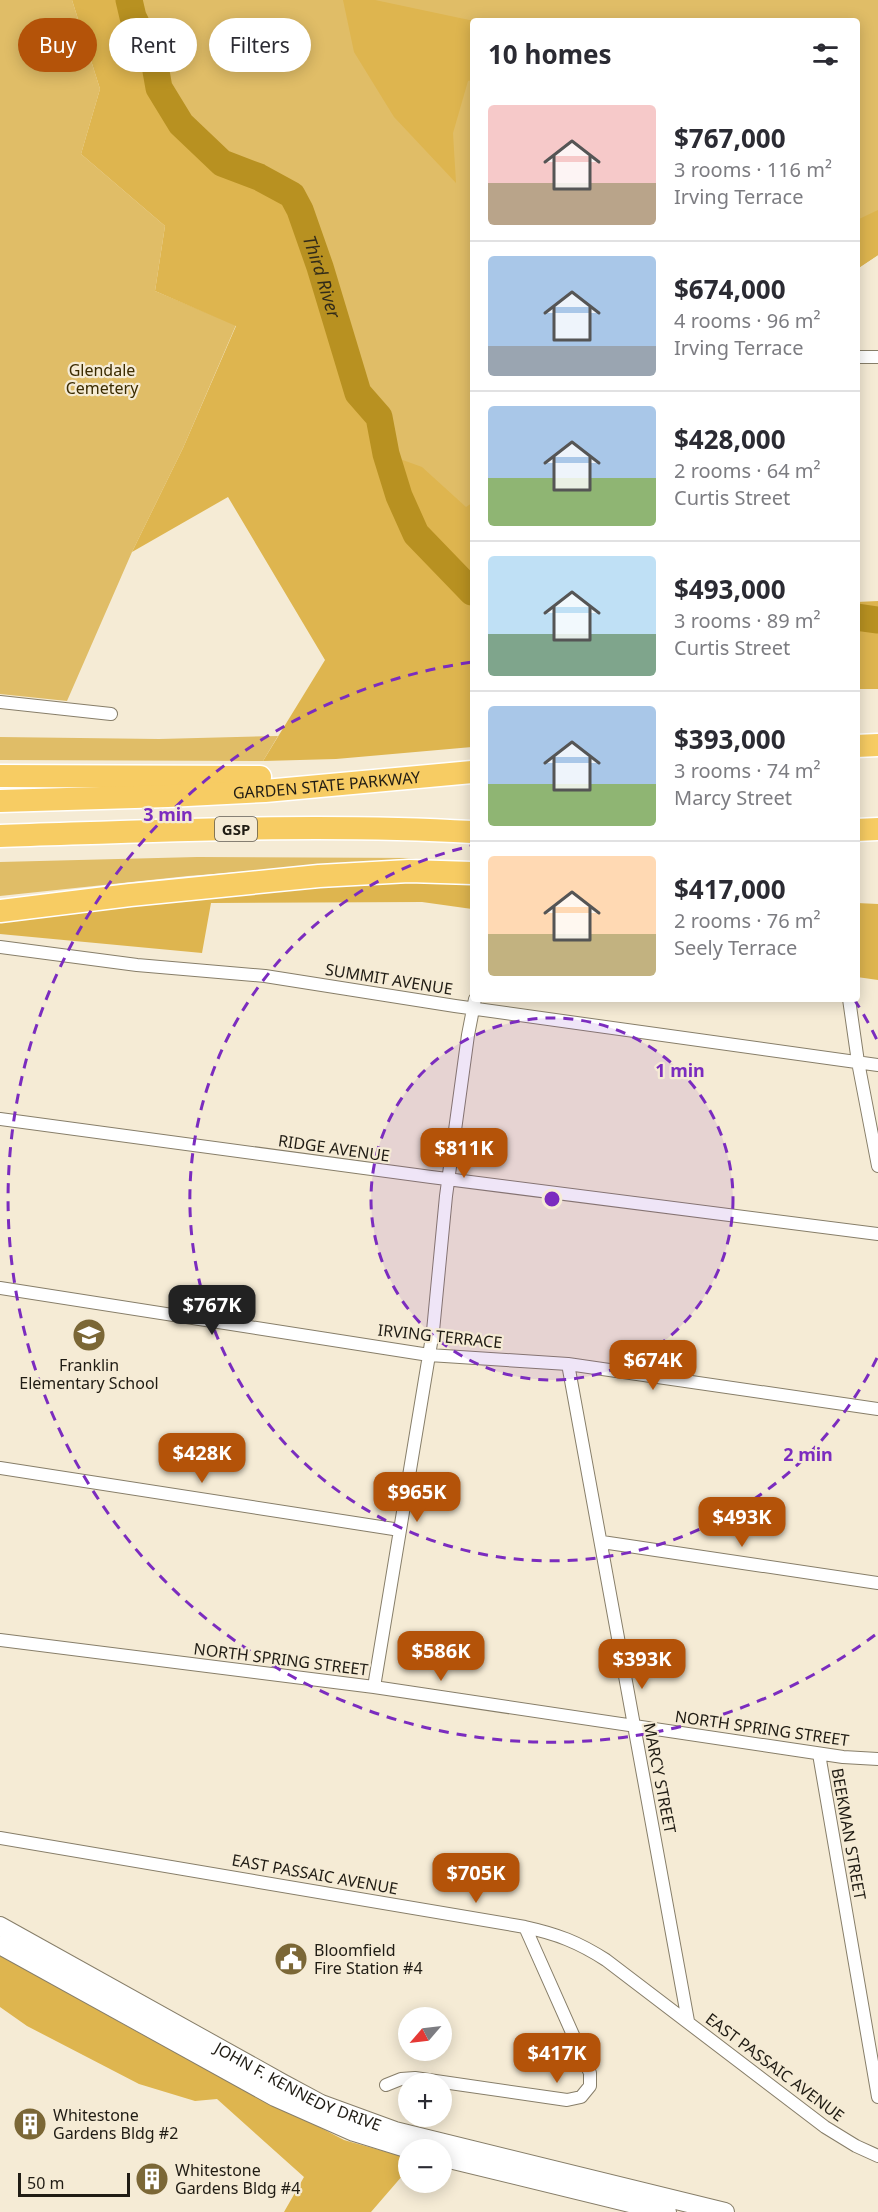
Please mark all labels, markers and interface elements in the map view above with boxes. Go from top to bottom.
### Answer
chip: Buy [18,18,97,72]
chip: Rent [109,18,197,72]
chip: Filters [209,18,311,72]
text: 10 homes [488,36,612,72]
icon: filters [809,38,842,71]
text: $767,000 [674,120,786,156]
icon: home [536,129,608,201]
text: 3 rooms · 116 m² [674,156,832,183]
text: Irving Terrace [674,183,803,210]
water label: Third River [298,232,347,322]
text: $674,000 [674,271,786,307]
icon: home [536,280,608,352]
text: 4 rooms · 96 m² [674,307,821,334]
text: Irving Terrace [674,334,803,361]
park label: Glendale Cemetery [66,359,139,399]
text: $428,000 [674,421,786,457]
icon: home [536,430,608,502]
text: 2 rooms · 64 m² [674,457,821,484]
text: Curtis Street [674,484,790,511]
text: $493,000 [674,571,786,607]
icon: home [536,580,608,652]
text: 3 rooms · 89 m² [674,607,821,634]
text: Curtis Street [674,634,790,661]
text: $393,000 [674,721,786,757]
icon: home [536,730,608,802]
text: 3 rooms · 74 m² [674,757,821,784]
street label: GARDEN STATE PARKWAY [232,766,422,804]
text: Marcy Street [674,784,792,811]
text: 3 min [143,802,193,826]
road number: GSP [215,817,257,841]
text: $417,000 [674,871,786,907]
icon: home [536,880,608,952]
text: 2 rooms · 76 m² [674,907,821,934]
text: Seely Terrace [674,934,797,961]
street label: SUMMIT AVENUE [324,958,454,1000]
text: 1 min [655,1058,705,1082]
pin: $811K [422,1128,506,1179]
street label: RIDGE AVENUE [277,1129,391,1167]
text: $811K [434,1134,494,1161]
centre of rings [542,1189,562,1209]
pin: $767K [170,1285,254,1336]
text: $767K [182,1291,242,1318]
school or university icon: Franklin Elementary School [71,1317,107,1353]
street label: IRVING TERRACE [377,1319,503,1353]
pin: $674K [611,1340,695,1391]
text: $674K [623,1346,683,1373]
place label: Franklin Elementary School [19,1354,159,1394]
pin: $428K [160,1433,244,1484]
text: $428K [172,1439,232,1466]
text: 2 min [783,1442,833,1466]
pin: $965K [375,1472,459,1523]
text: $965K [387,1478,447,1505]
pin: $493K [700,1497,784,1548]
text: $493K [712,1503,772,1530]
pin: $586K [399,1631,483,1682]
street label: NORTH SPRING STREET [192,1637,370,1681]
text: $586K [411,1637,471,1664]
pin: $393K [600,1639,684,1690]
text: $393K [612,1645,672,1672]
street label: NORTH SPRING STREET [673,1705,851,1751]
street label: MARCY STREET [638,1721,682,1835]
street label: BEEKMAN STREET [827,1766,871,1902]
street label: EAST PASSAIC AVENUE [230,1849,400,1899]
pin: $705K [434,1853,518,1904]
text: $705K [446,1859,506,1886]
place label: Bloomfield Fire Station #4 [314,1939,423,1979]
public building icon: Bloomfield Fire Station #4 [273,1941,309,1977]
north arrow [398,2007,452,2061]
map controls [398,2007,452,2193]
street label: EAST PASSAIC AVENUE [701,2008,849,2126]
pin: $417K [515,2033,599,2084]
street label: JOHN F. KENNEDY DRIVE [209,2036,385,2136]
text: $417K [527,2039,587,2066]
button: + [398,2073,452,2127]
place label: Whitestone Gardens Bldg #2 [53,2104,178,2144]
building icon: Whitestone Gardens Bldg #2 [12,2106,48,2142]
button: − [398,2139,452,2193]
place label: Whitestone Gardens Bldg #4 [175,2159,300,2199]
building icon: Whitestone Gardens Bldg #4 [134,2161,170,2197]
scale bar [18,2170,130,2198]
text: 50 m [27,2172,64,2194]

